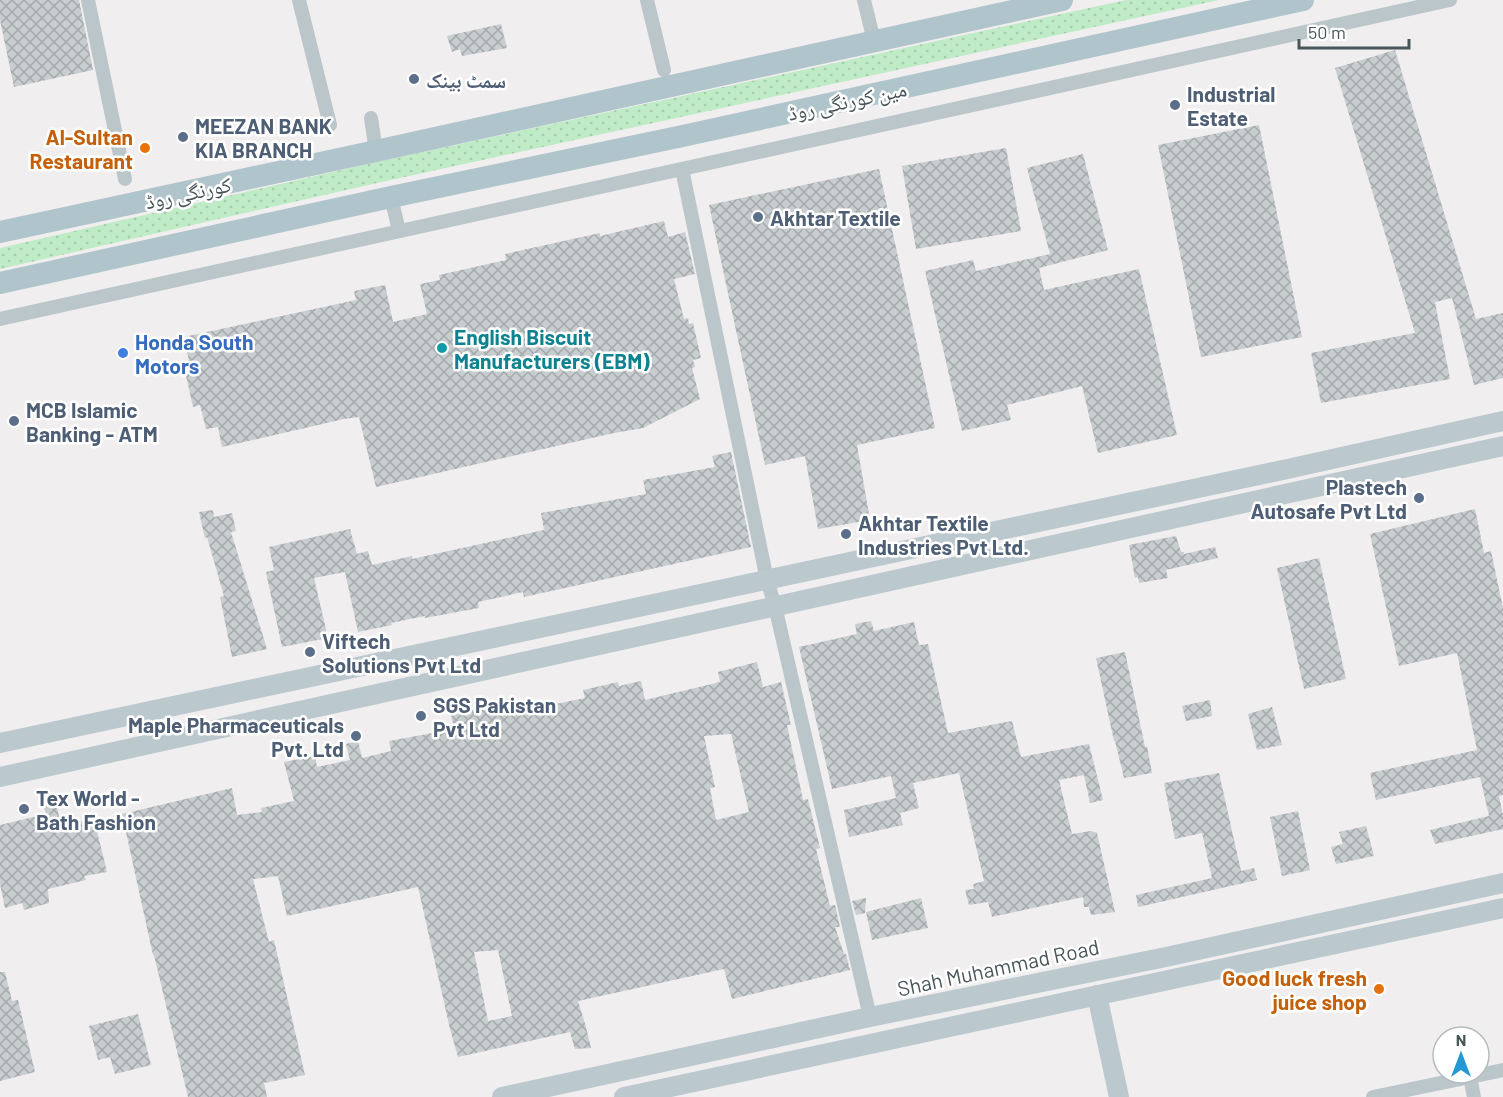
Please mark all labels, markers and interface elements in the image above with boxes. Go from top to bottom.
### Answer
scale bar [1299,12,1408,50]
text: 50 m [1308,21,1346,43]
place label: سمٹ بینک [426,67,506,92]
marker: سمٹ بینک [407,72,421,86]
street label: مین کورنگی روڈ [785,75,909,127]
place label: Industrial Estate [1187,81,1275,130]
marker: Industrial Estate [1168,98,1182,112]
place label: MEEZAN BANK KIA BRANCH [195,113,332,162]
place label: Al-Sultan Restaurant [29,124,133,173]
marker: MEEZAN BANK KIA BRANCH [176,130,190,144]
marker: Al-Sultan Restaurant [138,141,152,155]
street label: کورنگی روڈ [143,171,234,215]
place label: Akhtar Textile [770,205,901,230]
marker: Akhtar Textile [751,210,765,224]
place label: English Biscuit Manufacturers (EBM) [454,324,650,373]
place label: Honda South Motors [135,329,254,378]
marker: English Biscuit Manufacturers (EBM) [435,341,449,355]
marker: Honda South Motors [116,346,130,360]
place label: MCB Islamic Banking - ATM [26,397,158,446]
marker: MCB Islamic Banking - ATM [7,414,21,428]
place label: Plastech Autosafe Pvt Ltd [1250,474,1407,523]
marker: Plastech Autosafe Pvt Ltd [1412,491,1426,505]
place label: Akhtar Textile Industries Pvt Ltd. [858,510,1029,559]
marker: Akhtar Textile Industries Pvt Ltd. [839,527,853,541]
place label: Viftech Solutions Pvt Ltd [322,628,481,677]
marker: Viftech Solutions Pvt Ltd [303,645,317,659]
place label: SGS Pakistan Pvt Ltd [433,692,556,741]
marker: SGS Pakistan Pvt Ltd [414,709,428,723]
place label: Maple Pharmaceuticals Pvt. Ltd [128,712,344,761]
marker: Maple Pharmaceuticals Pvt. Ltd [349,729,363,743]
place label: Tex World - Bath Fashion [36,785,156,834]
marker: Tex World - Bath Fashion [17,802,31,816]
street label: Shah Muhammad Road [895,933,1101,1001]
place label: Good luck fresh juice shop [1222,965,1367,1014]
marker: Good luck fresh juice shop [1372,982,1386,996]
north arrow [1431,1025,1491,1085]
text: N [1456,1030,1466,1049]

